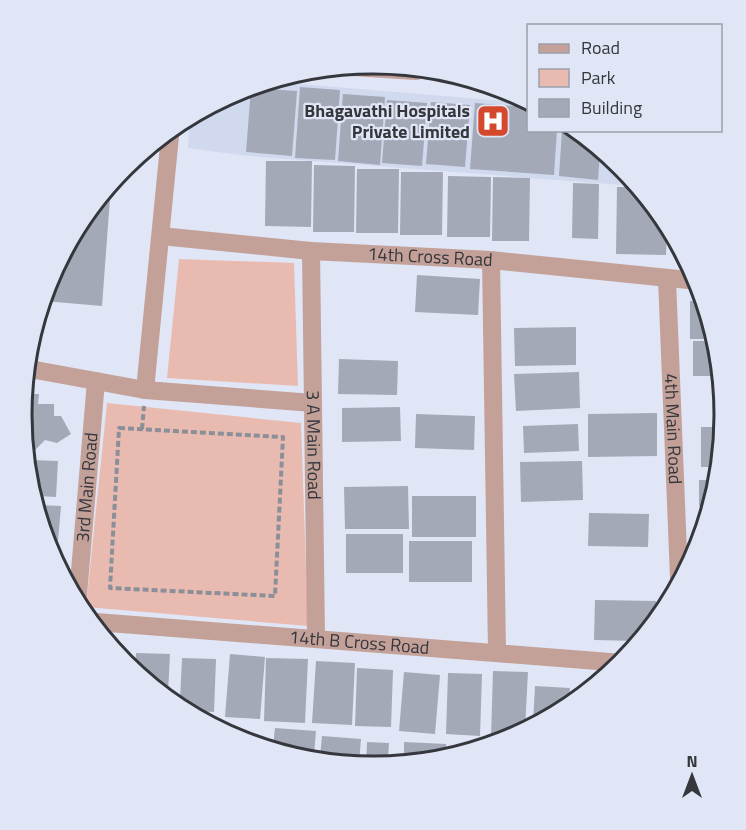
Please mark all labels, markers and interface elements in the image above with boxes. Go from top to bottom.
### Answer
legend [527,24,722,132]
text: Road [581,34,620,61]
text: Park [581,64,616,91]
text: Building [581,94,642,121]
place label: Bhagavathi Hospitals Private Limited [304,97,470,145]
hospital icon: Bhagavathi Hospitals Private Limited [475,103,511,139]
street label: 14th Cross Road [367,240,493,273]
street label: 4th Main Road [658,373,689,485]
street label: 3 A Main Road [300,390,328,500]
street label: 3rd Main Road [68,431,105,543]
street label: 14th B Cross Road [288,623,430,661]
north arrow [662,746,722,806]
text: N [686,749,698,773]

